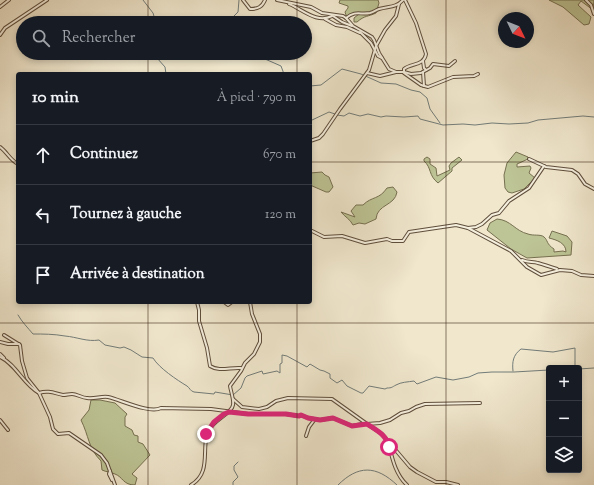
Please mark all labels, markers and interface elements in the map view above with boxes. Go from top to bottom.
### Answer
north arrow [498,12,534,48]
search box [16,16,312,60]
icon: search [30,27,52,49]
text: Rechercher [62,28,135,49]
text: 10 min [32,86,79,110]
text: À pied · 790 m [217,89,296,107]
icon: ahead [32,144,54,166]
text: Continuez [70,144,138,165]
text: 670 m [263,146,296,164]
icon: left [32,204,54,226]
text: Tournez à gauche [70,204,181,225]
text: 120 m [265,206,296,224]
icon: arrive [32,264,54,286]
text: Arrivée à destination [70,264,205,285]
map controls [546,365,582,473]
button: + [546,365,582,401]
button: − [546,401,582,437]
route end [197,425,215,443]
button: layers [546,437,582,473]
route start [380,438,398,456]

